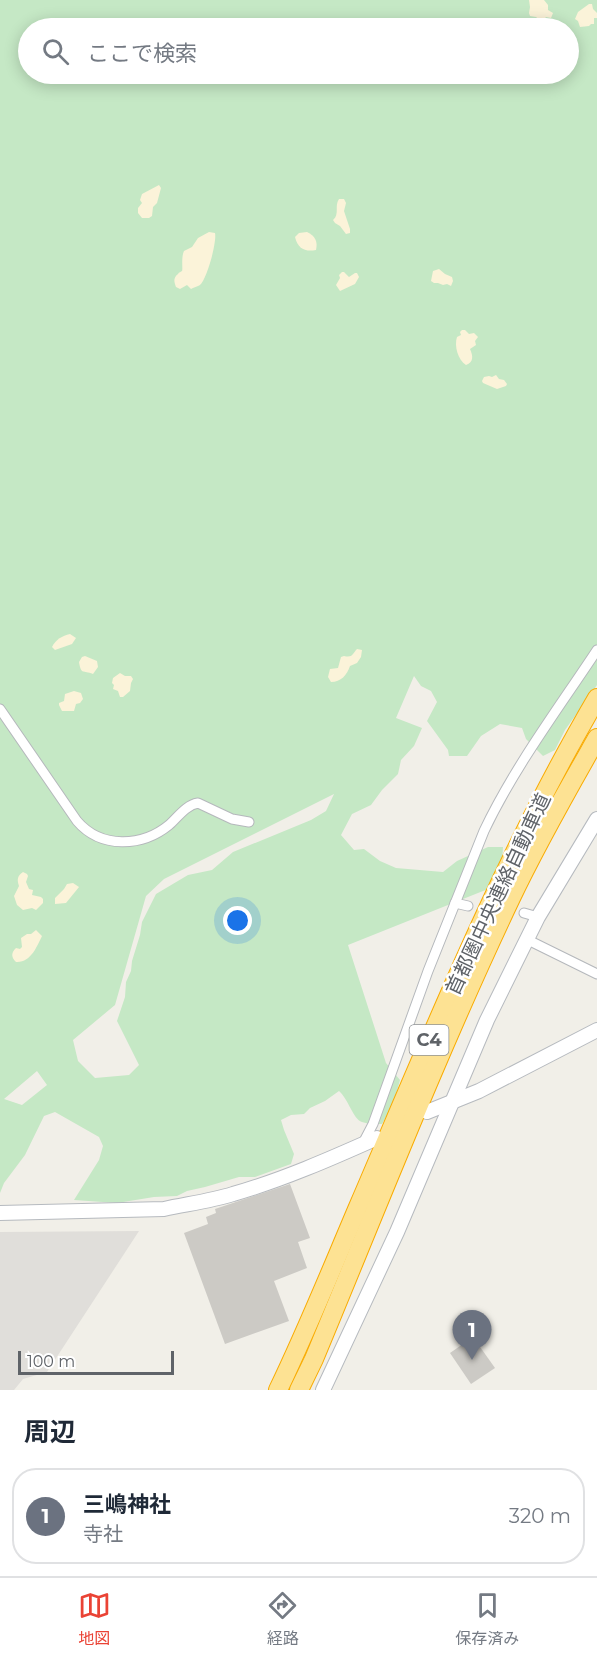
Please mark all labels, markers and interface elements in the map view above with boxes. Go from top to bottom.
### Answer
search box [18,18,579,84]
icon: search [39,35,72,68]
text: ここで検索 [87,40,197,67]
street label: 首都圏中央連絡自動車道 [441,789,555,999]
your location [223,906,252,935]
road number: C4 [410,1025,448,1055]
pin: 1 [452,1310,492,1360]
scale bar [18,1348,174,1376]
text: 100 m [27,1352,75,1371]
text: 周辺 [24,1416,76,1448]
text: 三嶋神社 [83,1491,171,1518]
text: 1 [42,1504,49,1528]
text: 320 m [509,1504,571,1528]
text: 寺社 [83,1522,123,1546]
tab: 地図 [78,1589,111,1649]
tab: 経路 [266,1589,299,1649]
tab: 保存済み [455,1589,519,1649]

